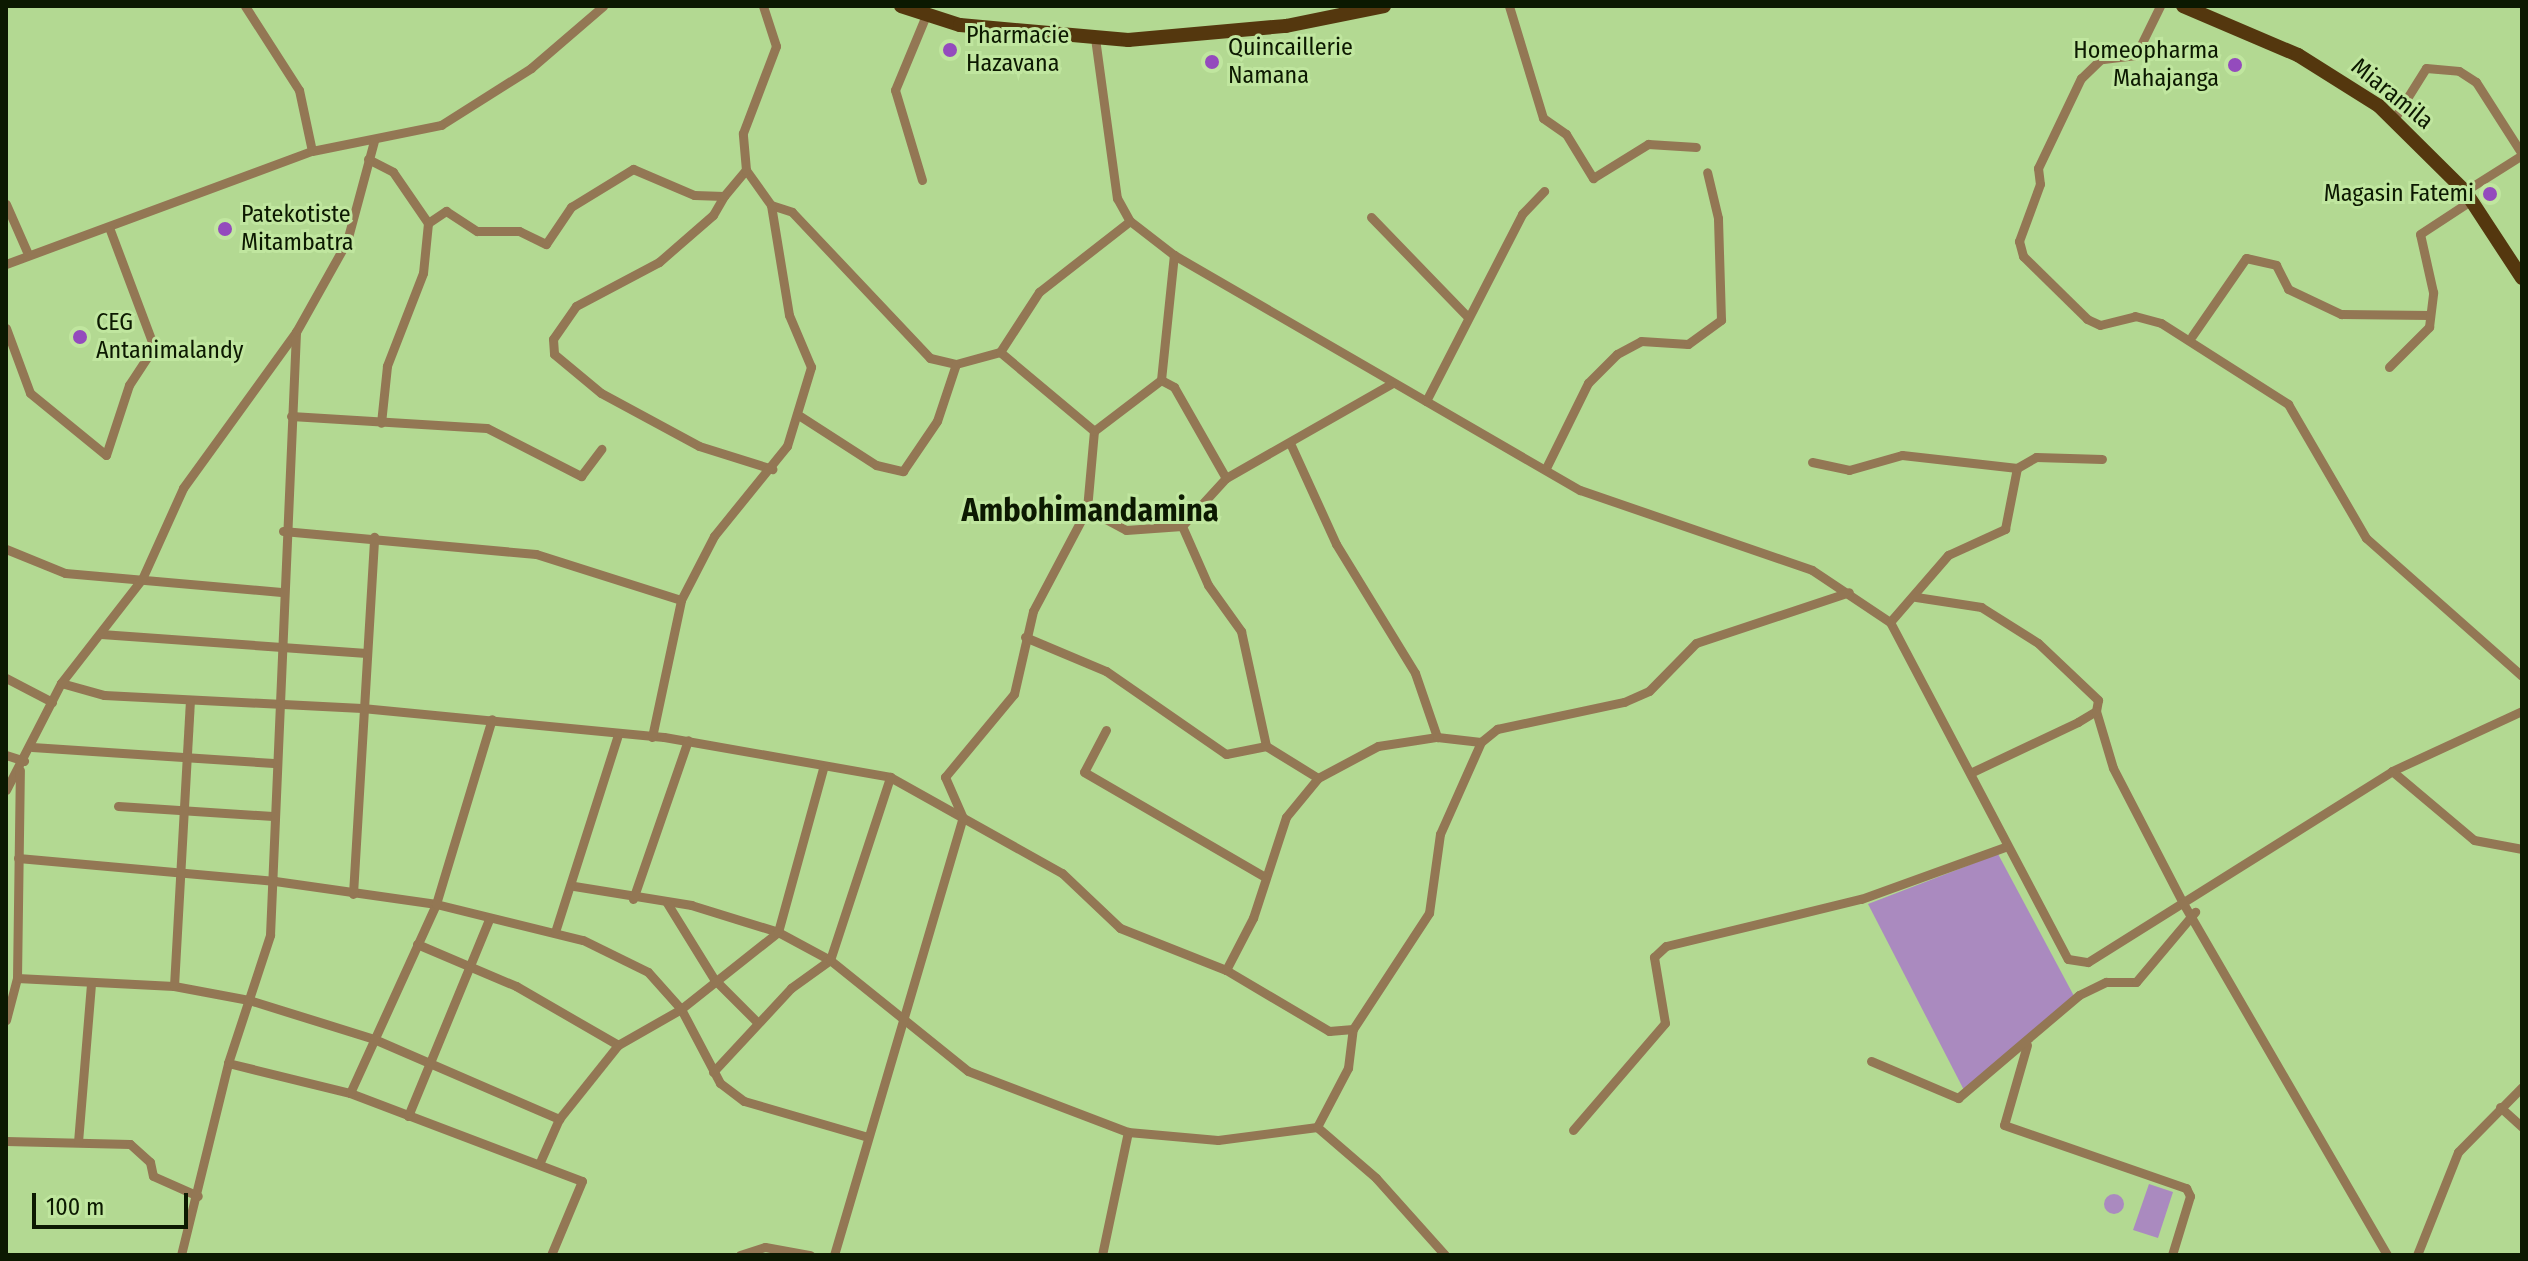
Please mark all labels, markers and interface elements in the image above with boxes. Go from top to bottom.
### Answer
place label: Pharmacie Hazavana [966,22,1069,78]
place label: Quincaillerie Namana [1228,34,1353,90]
place label: Homeopharma Mahajanga [2073,37,2219,93]
marker: Pharmacie Hazavana [941,41,959,59]
street label: Miaramila [2345,52,2439,136]
marker: Quincaillerie Namana [1203,53,1221,71]
marker: Homeopharma Mahajanga [2226,56,2244,74]
place label: Magasin Fatemi [2324,180,2474,208]
marker: Magasin Fatemi [2481,185,2499,203]
place label: Patekotiste Mitambatra [241,201,354,257]
marker: Patekotiste Mitambatra [216,220,234,238]
place label: CEG Antanimalandy [96,309,244,365]
marker: CEG Antanimalandy [71,328,89,346]
district label: Ambohimandamina [961,491,1219,529]
scale bar [36,1177,192,1227]
text: 100 m [46,1193,104,1221]

